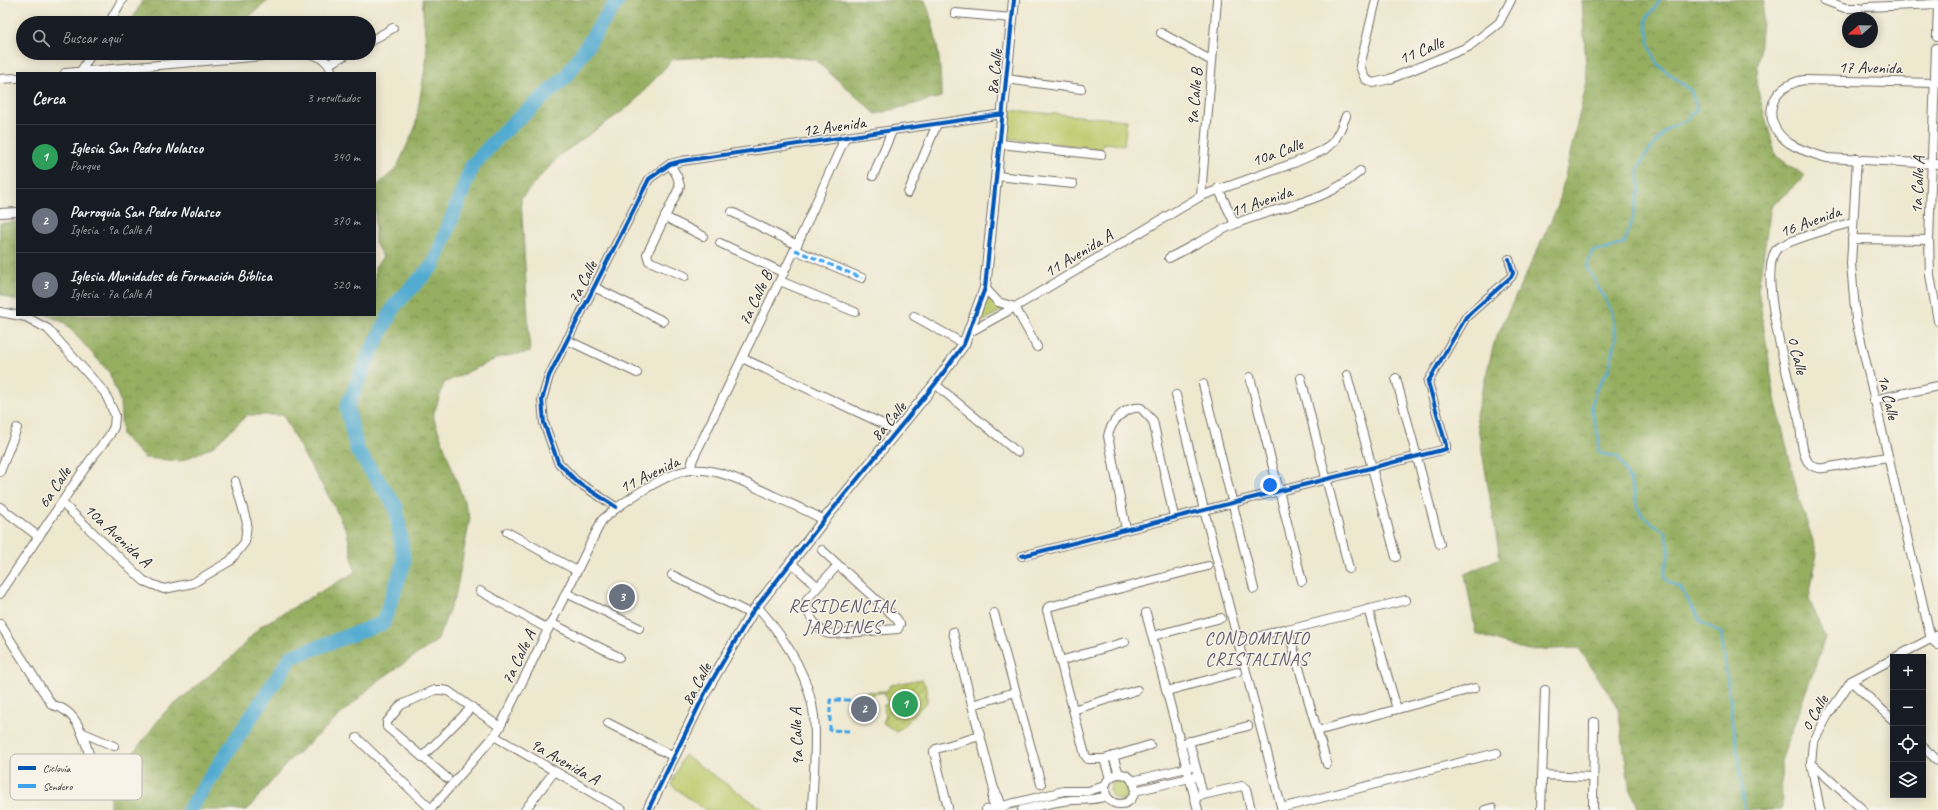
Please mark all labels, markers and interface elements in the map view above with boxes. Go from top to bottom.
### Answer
north arrow [1842,12,1878,48]
search box [16,16,376,60]
icon: search [30,27,52,49]
text: Buscar aquí [62,29,121,48]
street label: 11 Calle [1396,32,1448,69]
street label: 8a Calle [982,47,1007,96]
street label: 17 Avenida [1838,56,1904,79]
street label: 9a Calle B [1182,66,1208,127]
text: Cerca [32,88,65,109]
text: 3 resultados [307,90,360,106]
street label: 12 Avenida [801,111,869,141]
street label: 10a Calle [1249,133,1307,171]
text: Iglesia San Pedro Nolasco [70,139,203,158]
text: 1 [42,149,48,165]
text: 340 m [332,149,360,165]
street label: 1a Calle A [1905,154,1930,215]
text: Parque [70,158,100,174]
street label: 11 Avenida [1228,181,1297,222]
street label: 16 Avenida [1777,200,1846,242]
text: Parroquia San Pedro Nolasco [70,203,220,222]
text: 2 [42,213,48,229]
text: 370 m [332,213,360,229]
text: Iglesia · 9a Calle A [70,222,151,238]
street label: 11 Avenida A [1040,224,1118,282]
street label: 7a Calle [563,256,603,307]
street label: 7a Calle B [733,266,778,329]
text: Iglesia Munidades de Formación Bíblica [70,267,272,286]
text: 3 [42,277,48,293]
text: 520 m [332,277,360,293]
text: Iglesia · 7a Calle A [70,286,151,302]
street label: 0 Calle [1783,334,1813,378]
street label: 1a Calle [1873,373,1904,423]
street label: 8a Calle [866,396,912,445]
street label: 11 Avenida [616,450,684,498]
street label: 6a Calle [33,461,77,512]
your location [1260,475,1280,495]
street label: 10a Avenida A [80,499,157,573]
pin: 3 [609,582,635,612]
district label: RESIDENCIAL JARDINES [789,595,898,638]
street label: 7a Calle A [496,625,541,688]
district label: CONDOMINIO CRISTALINAS [1205,627,1311,670]
map controls [1890,654,1926,798]
button: + [1890,654,1926,690]
street label: 8a Calle [677,658,717,709]
pin: 1 [892,689,918,719]
street label: 0 Calle [1796,690,1834,735]
button: − [1890,690,1926,726]
pin: 2 [851,694,877,724]
street label: 9a Calle A [785,706,808,766]
button: locate [1890,726,1926,762]
street label: 9a Avenida A [526,733,604,790]
legend [10,754,142,800]
text: Ciclovía [43,761,72,775]
button: layers [1890,762,1926,798]
text: Sendero [43,779,74,793]

